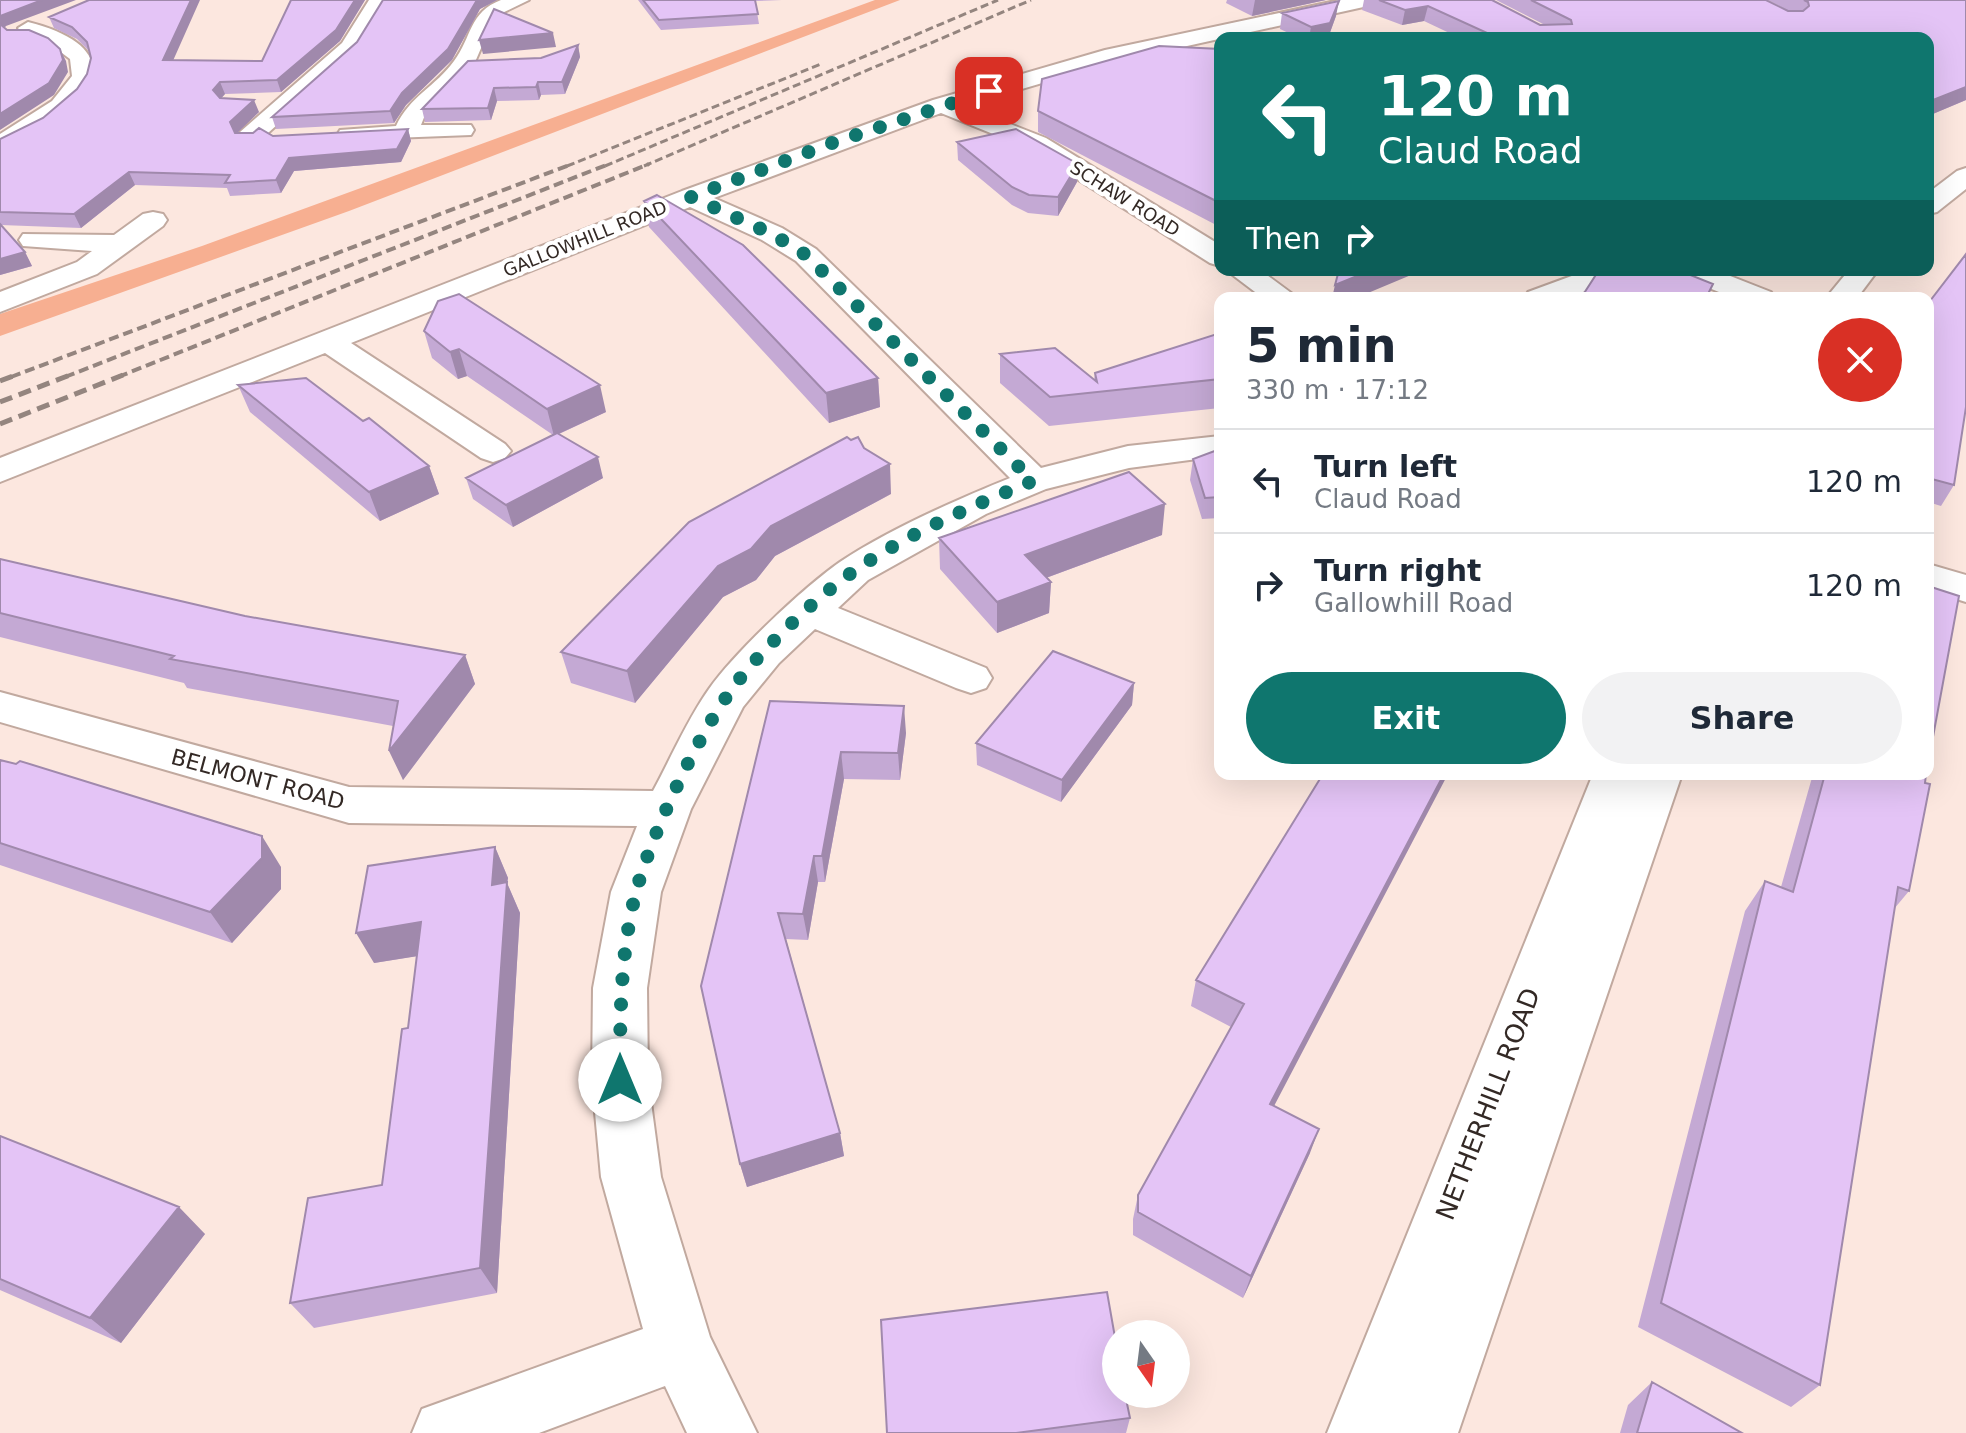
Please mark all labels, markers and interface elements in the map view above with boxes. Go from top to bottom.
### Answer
pin [955,57,1023,125]
text: 120 m [1378,63,1573,128]
icon: left [1246,64,1350,168]
icon: arrive [967,69,1011,113]
text: Claud Road [1378,130,1583,171]
street label: SCHAW ROAD [1067,157,1184,241]
street label: GALLOWHILL ROAD [500,196,670,281]
icon: right [1337,216,1381,260]
text: Then [1246,221,1321,256]
text: 5 min [1246,317,1397,373]
button: close [1818,318,1902,402]
text: 330 m · 17:12 [1246,375,1429,405]
text: Turn left [1314,449,1457,484]
icon: left [1246,459,1290,503]
text: 120 m [1806,464,1902,499]
text: Claud Road [1314,484,1462,514]
text: Turn right [1314,553,1481,588]
icon: right [1246,563,1290,607]
text: 120 m [1806,568,1902,603]
text: Gallowhill Road [1314,588,1513,618]
button: Exit [1246,672,1566,764]
button: Share [1582,672,1902,764]
street label: BELMONT ROAD [168,744,347,815]
street label: NETHERHILL ROAD [1430,984,1546,1224]
position arrow [578,1038,662,1122]
north arrow [1102,1320,1190,1408]
map controls [1102,1320,1190,1408]

